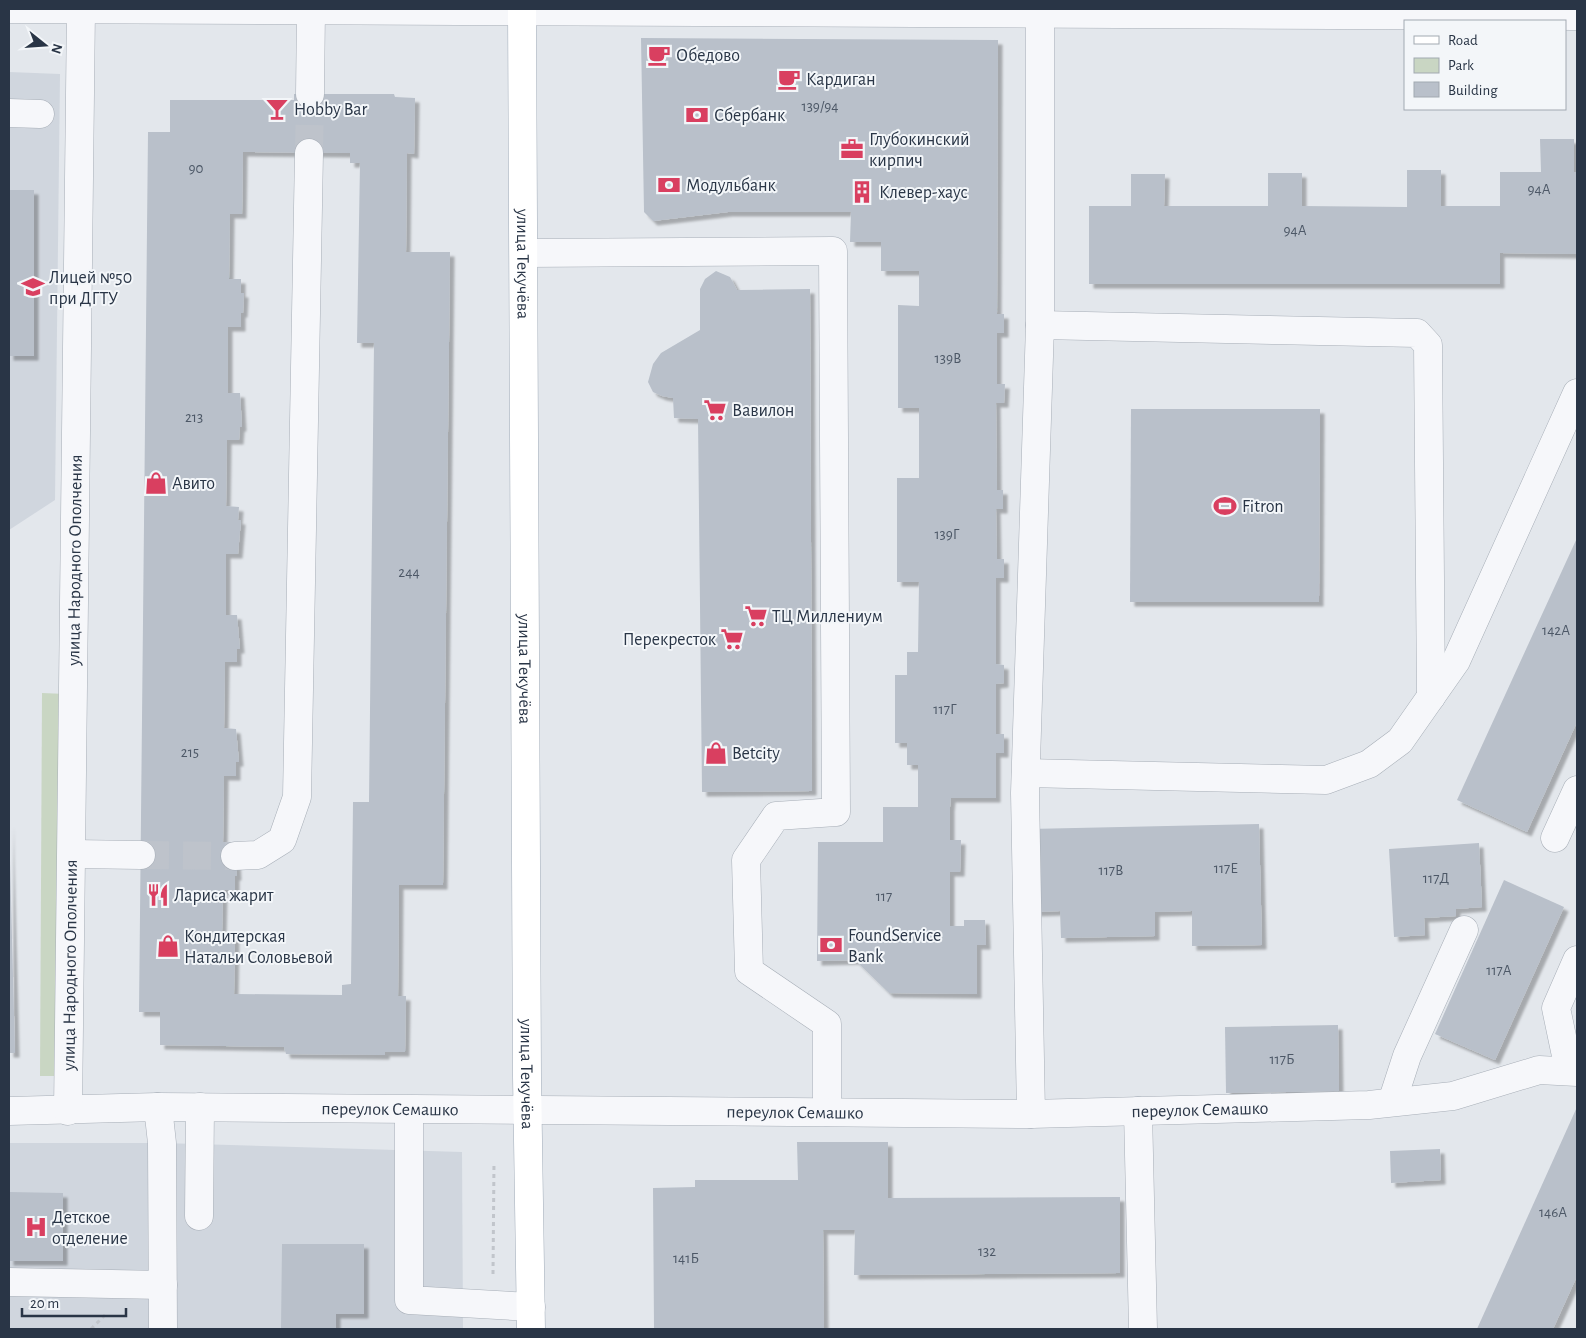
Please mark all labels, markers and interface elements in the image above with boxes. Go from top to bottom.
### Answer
north arrow [20,20,70,70]
legend [1404,20,1566,110]
text: Road [1448,33,1478,48]
text: N [48,42,65,55]
cafe icon: Обедово [646,42,672,68]
place label: Обедово [676,46,740,65]
text: Park [1448,58,1474,73]
cafe icon: Кардиган [776,66,802,92]
place label: Кардиган [806,71,876,89]
text: Building [1448,83,1498,98]
bar icon: Hobby Bar [264,96,290,122]
house number: 139/94 [802,99,838,114]
place label: Hobby Bar [294,101,367,119]
bank icon: Сбербанк [684,102,710,128]
place label: Сбербанк [714,106,786,125]
place label: Глубокинский кирпич [869,130,970,170]
office icon: Глубокинский кирпич [839,136,865,162]
house number: 90 [189,161,204,176]
bank icon: Модульбанк [656,172,682,198]
place label: Модульбанк [686,176,776,195]
building icon: Клевер-хаус [849,179,875,205]
house number: 94А [1527,182,1551,197]
place label: Клевер-хаус [879,184,968,202]
street label: улица Текучёва [513,208,531,319]
house number: 94А [1283,223,1307,238]
place label: Лицей №50 при ДГТУ [49,269,132,308]
school or university icon: Лицей №50 при ДГТУ [20,274,46,300]
house number: 139В [935,351,961,366]
supermarket icon: Вавилон [702,397,728,423]
place label: Вавилон [732,402,795,420]
house number: 213 [185,410,203,425]
street label: улица Народного Ополчения [65,454,86,667]
shop icon: Авито [143,470,169,496]
place label: Авито [172,475,215,493]
sports icon: Fitron [1212,493,1238,519]
place label: Fitron [1242,498,1284,516]
house number: 139Г [934,527,960,542]
house number: 244 [398,565,420,580]
supermarket icon: ТЦ Миллениум [743,603,769,629]
place label: ТЦ Миллениум [772,608,883,626]
street label: улица Текучёва [515,613,533,724]
house number: 142А [1542,623,1570,638]
supermarket icon: Перекресток [719,626,745,652]
place label: Перекресток [623,631,717,649]
house number: 117Г [933,702,957,717]
shop icon: Betcity [703,740,729,766]
house number: 215 [181,745,199,760]
place label: Betcity [732,745,780,763]
street label: улица Народного Ополчения [60,859,81,1072]
house number: 117Е [1214,861,1238,876]
house number: 117В [1098,863,1124,878]
house number: 117Д [1423,871,1449,886]
restaurant icon: Лариса жарит [145,882,171,908]
place label: Лариса жарит [174,887,274,905]
house number: 117 [876,889,892,904]
place label: FoundService Bank [848,927,941,966]
place label: Кондитерская Натальи Соловьевой [184,928,333,967]
bank icon: FoundService Bank [818,932,844,958]
shop icon: Кондитерская Натальи Соловьевой [155,933,181,959]
house number: 117А [1486,963,1512,978]
street label: улица Текучёва [517,1018,536,1129]
house number: 117Б [1269,1052,1295,1067]
street label: переулок Семашко [321,1100,459,1119]
street label: переулок Семашко [1131,1100,1269,1121]
street label: переулок Семашко [726,1104,864,1123]
house number: 146А [1539,1205,1567,1220]
place label: Детское отделение [52,1209,128,1248]
hospital icon: Детское отделение [23,1214,49,1240]
house number: 132 [978,1244,996,1259]
house number: 141Б [673,1251,699,1266]
scale bar [22,1286,126,1318]
text: 20 m [30,1296,59,1311]

